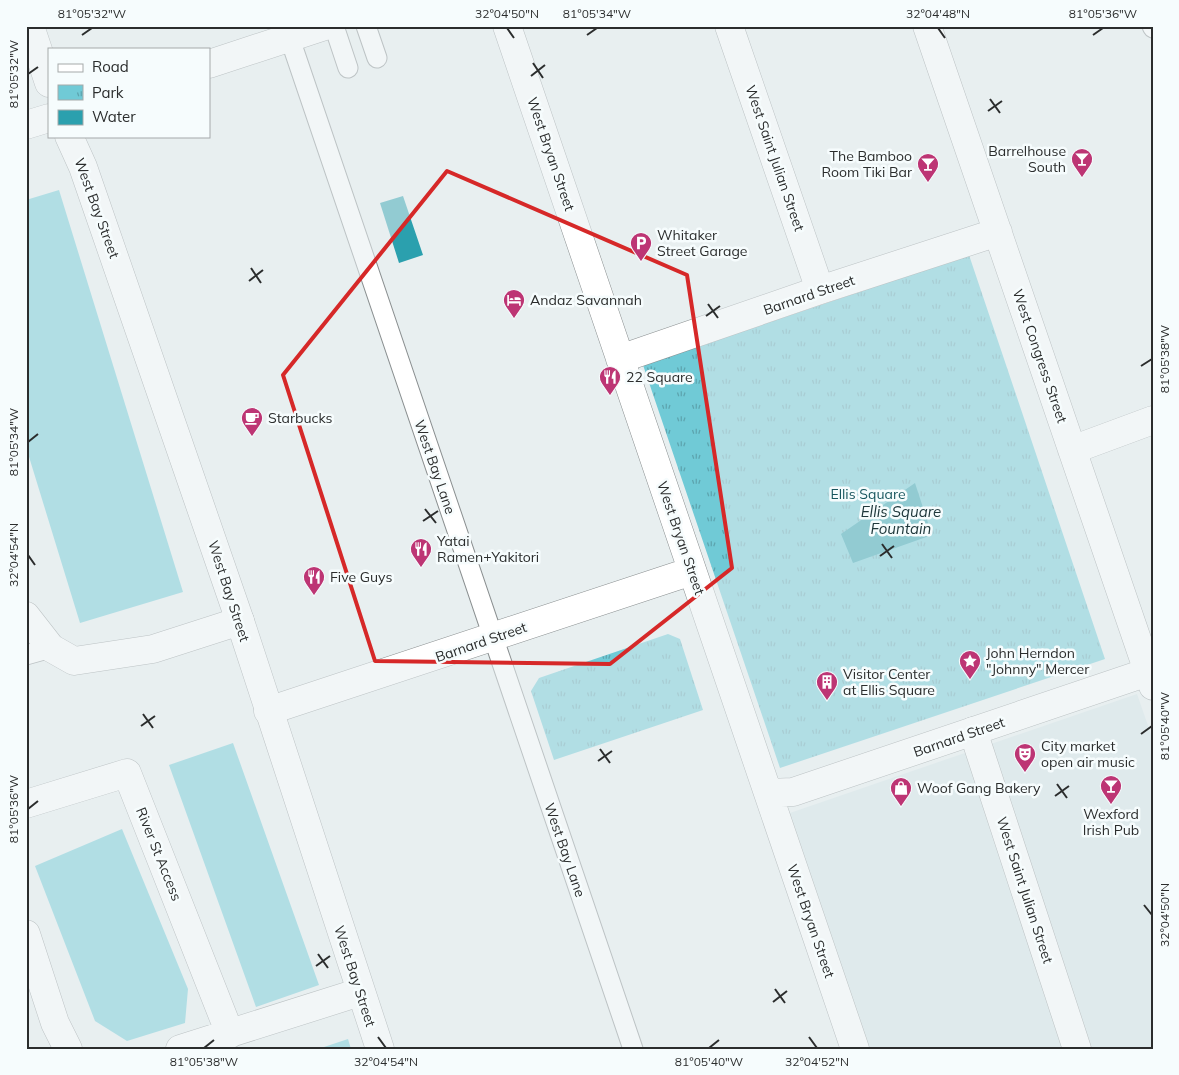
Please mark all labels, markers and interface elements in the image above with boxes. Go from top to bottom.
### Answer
text: 81°05'32"W [58,6,126,21]
text: 32°04'50"N [475,6,539,21]
text: 81°05'34"W [563,6,631,21]
text: 32°04'48"N [906,6,970,21]
text: 81°05'36"W [1069,6,1137,21]
text: 81°05'32"W [6,40,21,108]
legend [48,48,210,138]
text: Road [92,57,129,76]
text: Park [92,83,124,102]
street label: West Saint Julian Street [742,83,808,234]
street label: West Bryan Street [523,95,579,213]
text: Water [92,107,136,126]
place label: Barrelhouse South [988,142,1066,176]
place label: The Bamboo Room Tiki Bar [822,147,913,181]
bar icon: Barrelhouse South [1070,147,1094,178]
bar icon: The Bamboo Room Tiki Bar [916,152,940,183]
street label: West Bay Street [71,155,124,261]
place label: Whitaker Street Garage [657,226,747,260]
parking icon: Whitaker Street Garage [629,231,653,262]
street label: Barnard Street [761,271,857,319]
street label: West Congress Street [1009,287,1071,425]
hotel icon: Andaz Savannah [502,288,526,319]
place label: Andaz Savannah [530,291,642,309]
text: 81°05'38"W [1157,325,1172,393]
restaurant icon: 22 Square [598,365,622,396]
place label: 22 Square [626,368,693,386]
cafe icon: Starbucks [240,406,264,437]
text: 81°05'34"W [6,408,21,476]
place label: Starbucks [268,409,333,427]
street label: West Bay Lane [410,417,460,517]
street label: West Bryan Street [653,479,709,597]
park label: Ellis Square [830,485,906,503]
water label: Ellis Square Fountain [861,502,941,538]
text: 32°04'54"N [6,523,21,587]
place label: Yatai Ramen+Yakitori [436,532,539,566]
restaurant icon: Yatai Ramen+Yakitori [409,537,433,568]
street label: West Bay Street [204,538,254,644]
restaurant icon: Five Guys [302,565,326,596]
place label: Five Guys [330,568,392,586]
street label: Barnard Street [433,618,529,666]
place label: John Herndon "Johnny" Mercer [986,644,1090,678]
place icon: John Herndon "Johnny" Mercer [958,649,982,680]
place label: Visitor Center at Ellis Square [843,665,935,699]
building icon: Visitor Center at Ellis Square [815,670,839,701]
text: 81°05'40"W [1157,692,1172,760]
street label: Barnard Street [911,713,1007,761]
place label: City market open air music [1041,737,1135,771]
theatre icon: City market open air music [1013,742,1037,773]
bar icon: Wexford Irish Pub [1099,774,1123,805]
text: 81°05'36"W [6,775,21,843]
shop icon: Woof Gang Bakery [889,776,913,807]
place label: Woof Gang Bakery [917,779,1041,797]
street label: West Bay Lane [540,800,590,900]
street label: River St Access [132,805,186,903]
place label: Wexford Irish Pub [1083,805,1139,839]
street label: West Saint Julian Street [993,814,1057,966]
street label: West Bryan Street [783,862,839,980]
text: 32°04'50"N [1157,883,1172,947]
street label: West Bay Street [330,923,380,1029]
text: 81°05'38"W [170,1054,238,1069]
text: 32°04'54"N [354,1054,418,1069]
text: 81°05'40"W [675,1054,743,1069]
text: 32°04'52"N [785,1054,849,1069]

